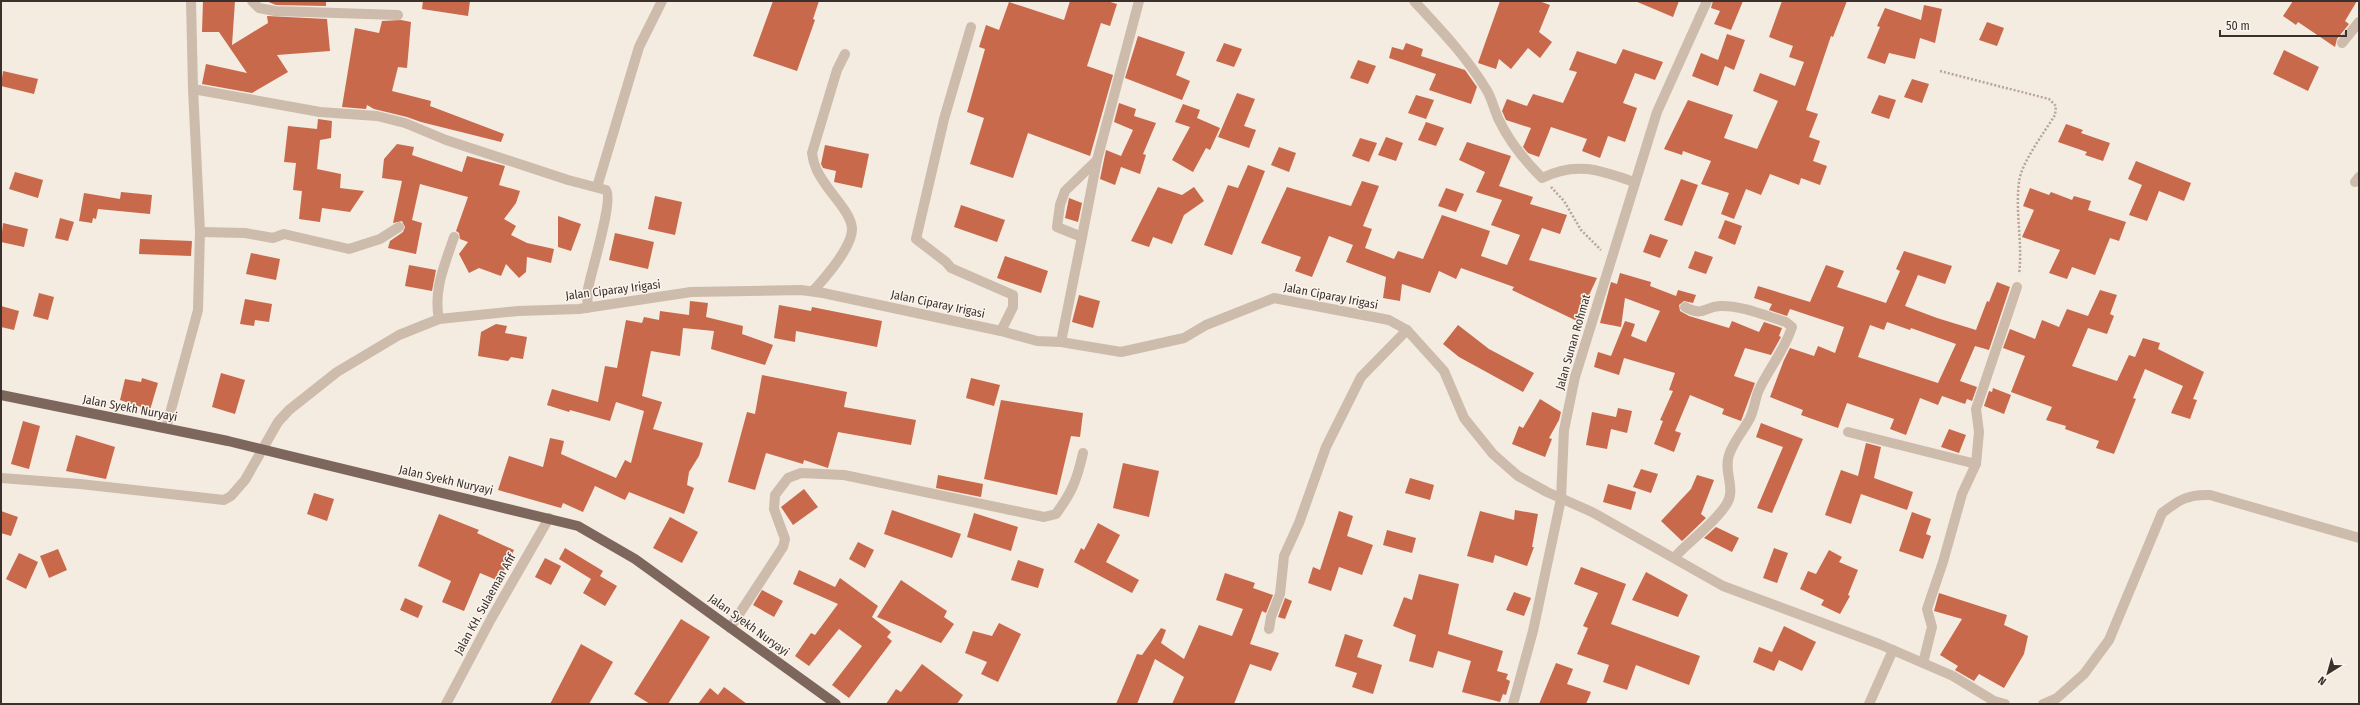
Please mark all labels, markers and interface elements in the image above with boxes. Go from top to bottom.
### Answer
scale bar [2220,12,2346,38]
text: 50 m [2226,19,2250,33]
street label: Jalan Ciparay Irigasi [565,277,661,303]
street label: Jalan Ciparay Irigasi [1283,280,1379,312]
street label: Jalan Ciparay Irigasi [890,287,986,321]
street label: Jalan Sunan Rohmat [1553,293,1593,391]
street label: Jalan Syekh Nuryayi [82,392,178,424]
street label: Jalan Syekh Nuryayi [398,462,494,498]
street label: Jalan KH. Sulaeman Afif [451,550,519,657]
street label: Jalan Syekh Nuryayi [706,591,792,659]
north arrow [2308,653,2348,693]
text: N [2316,673,2329,688]

